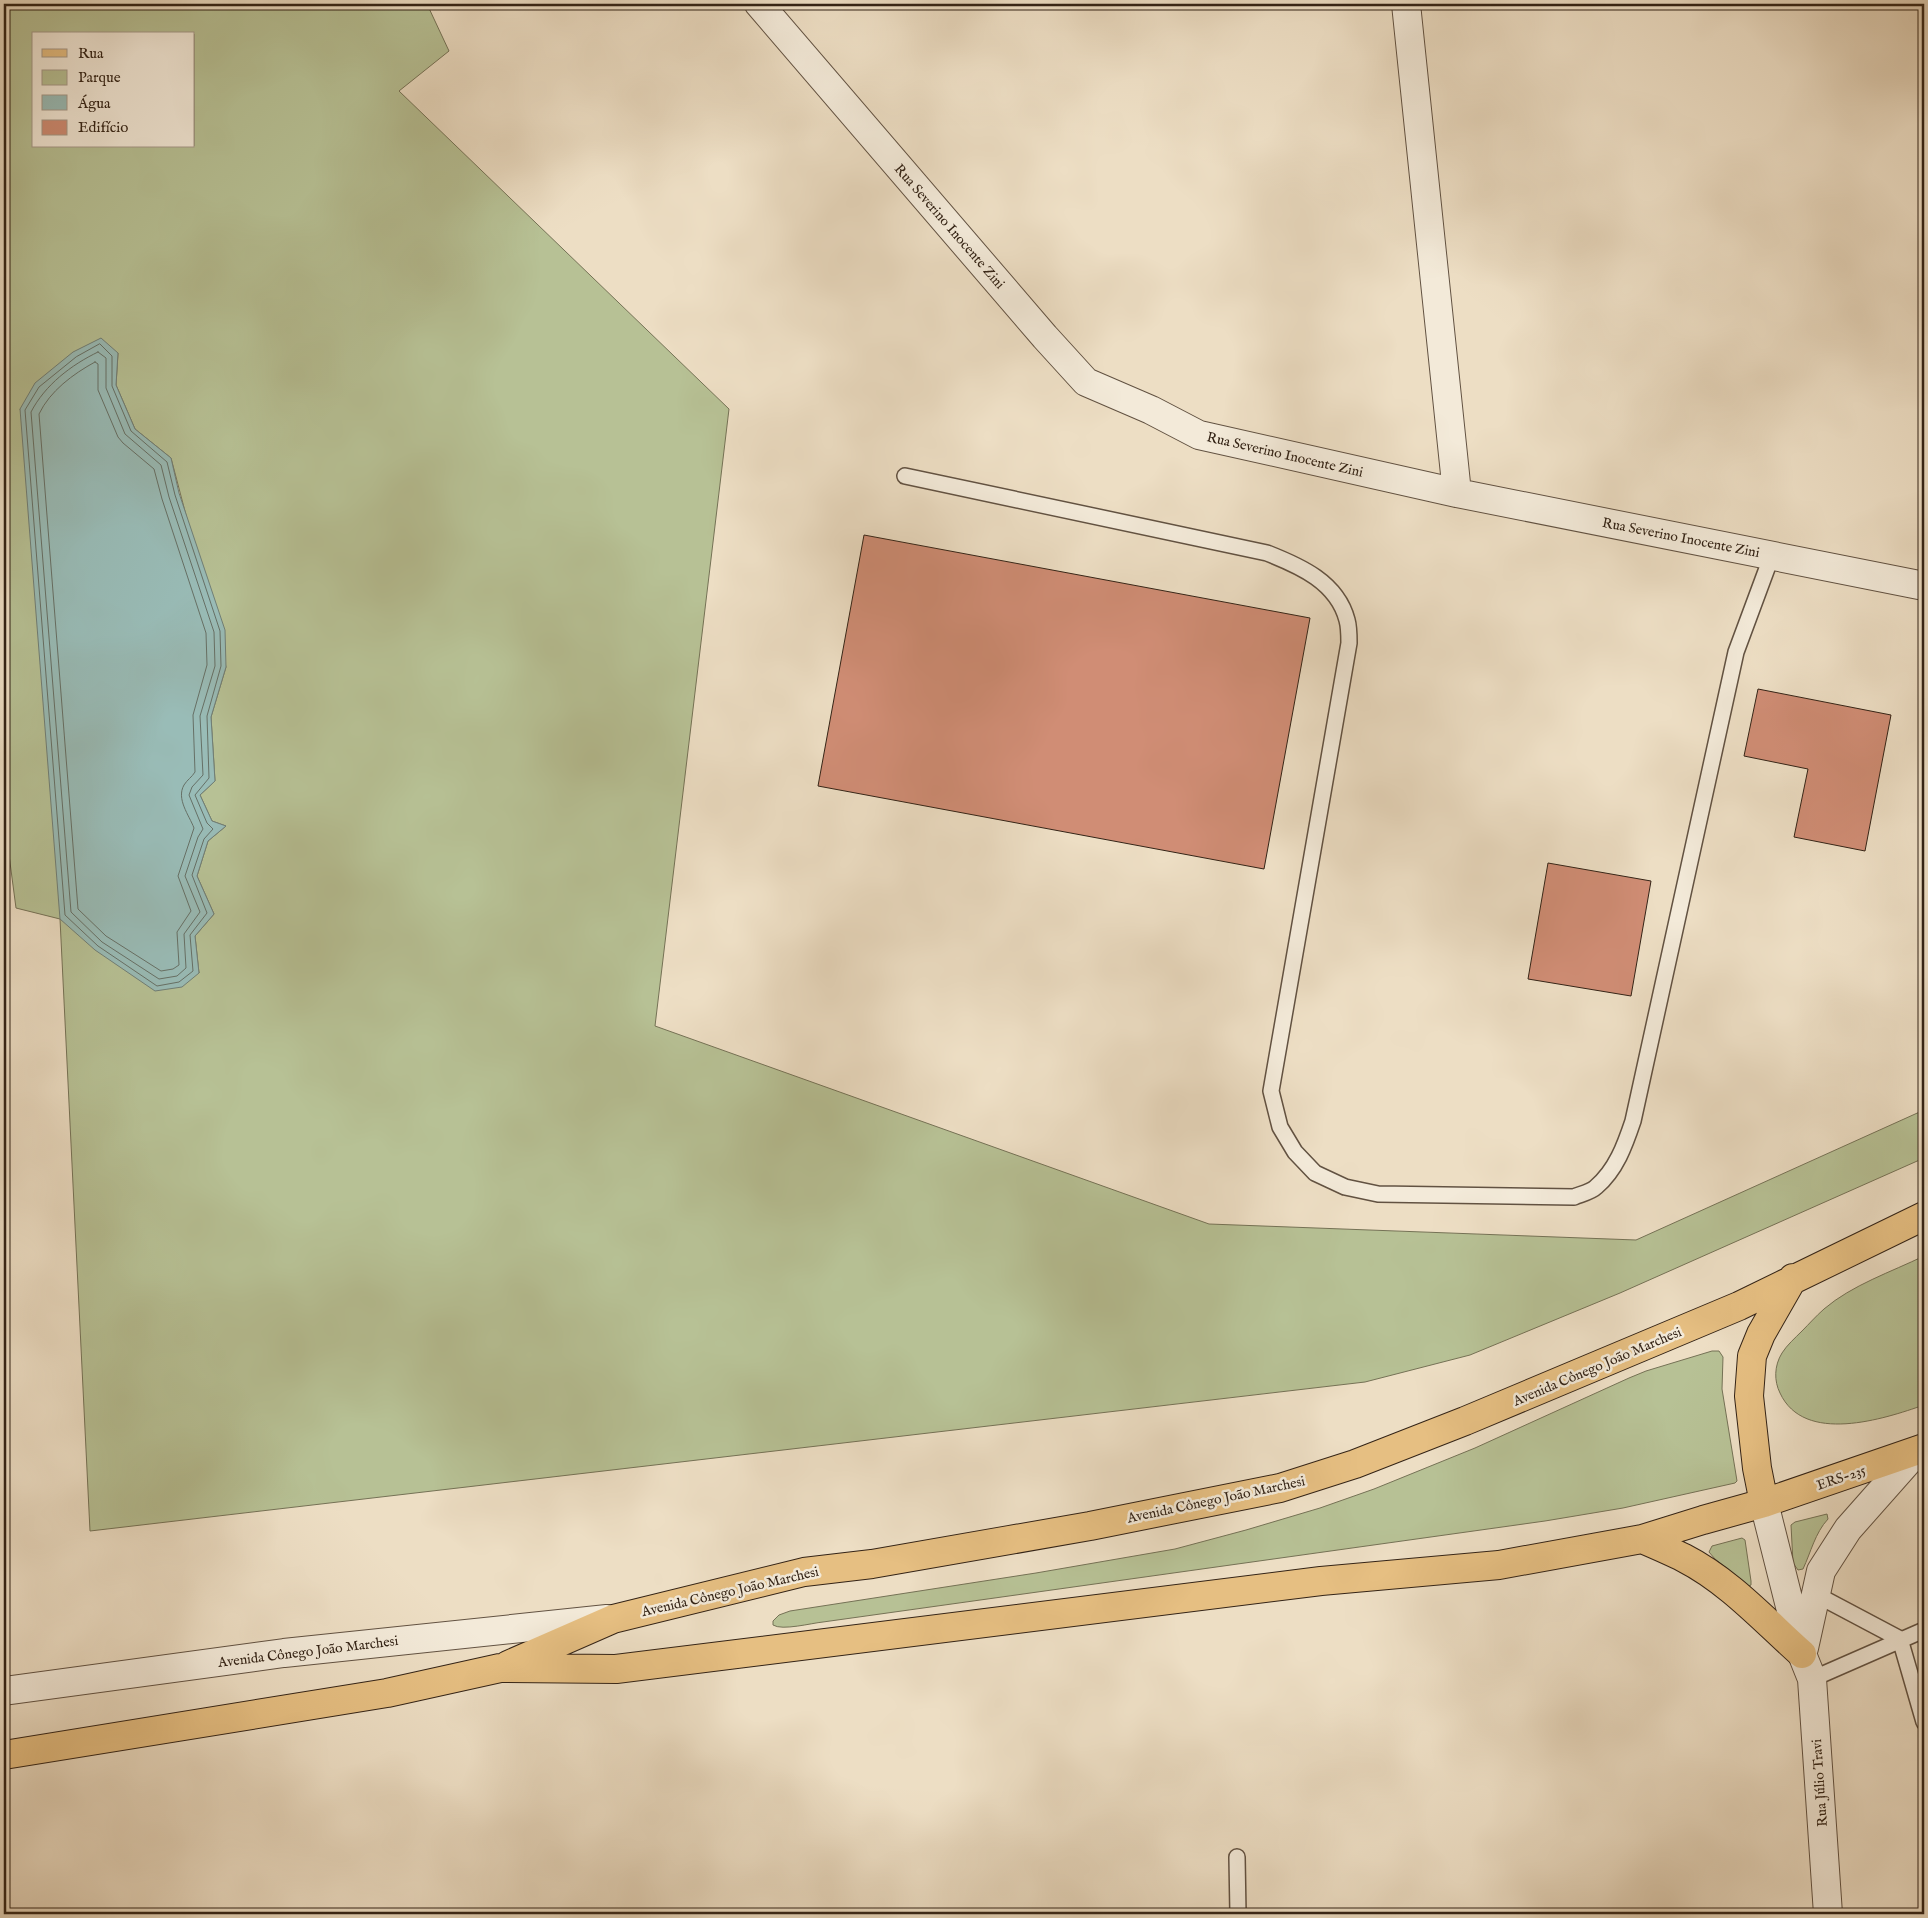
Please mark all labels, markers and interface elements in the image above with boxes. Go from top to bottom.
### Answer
legend [32,32,195,148]
text: Rua [78,44,104,63]
text: Parque [78,68,121,87]
text: Água [77,94,111,113]
text: Edifício [78,118,128,137]
street label: Rua Severino Inocente Zini [890,160,1009,293]
street label: Rua Severino Inocente Zini [1205,428,1365,482]
street label: Rua Severino Inocente Zini [1601,514,1761,562]
street label: Avenida Cônego João Marchesi [1509,1323,1685,1411]
street label: ERS-235 [1814,1461,1868,1495]
street label: Avenida Cônego João Marchesi [1125,1472,1307,1528]
street label: Avenida Cônego João Marchesi [639,1563,821,1621]
street label: Avenida Cônego João Marchesi [216,1632,399,1672]
street label: Rua Júlio Travi [1808,1738,1832,1827]

